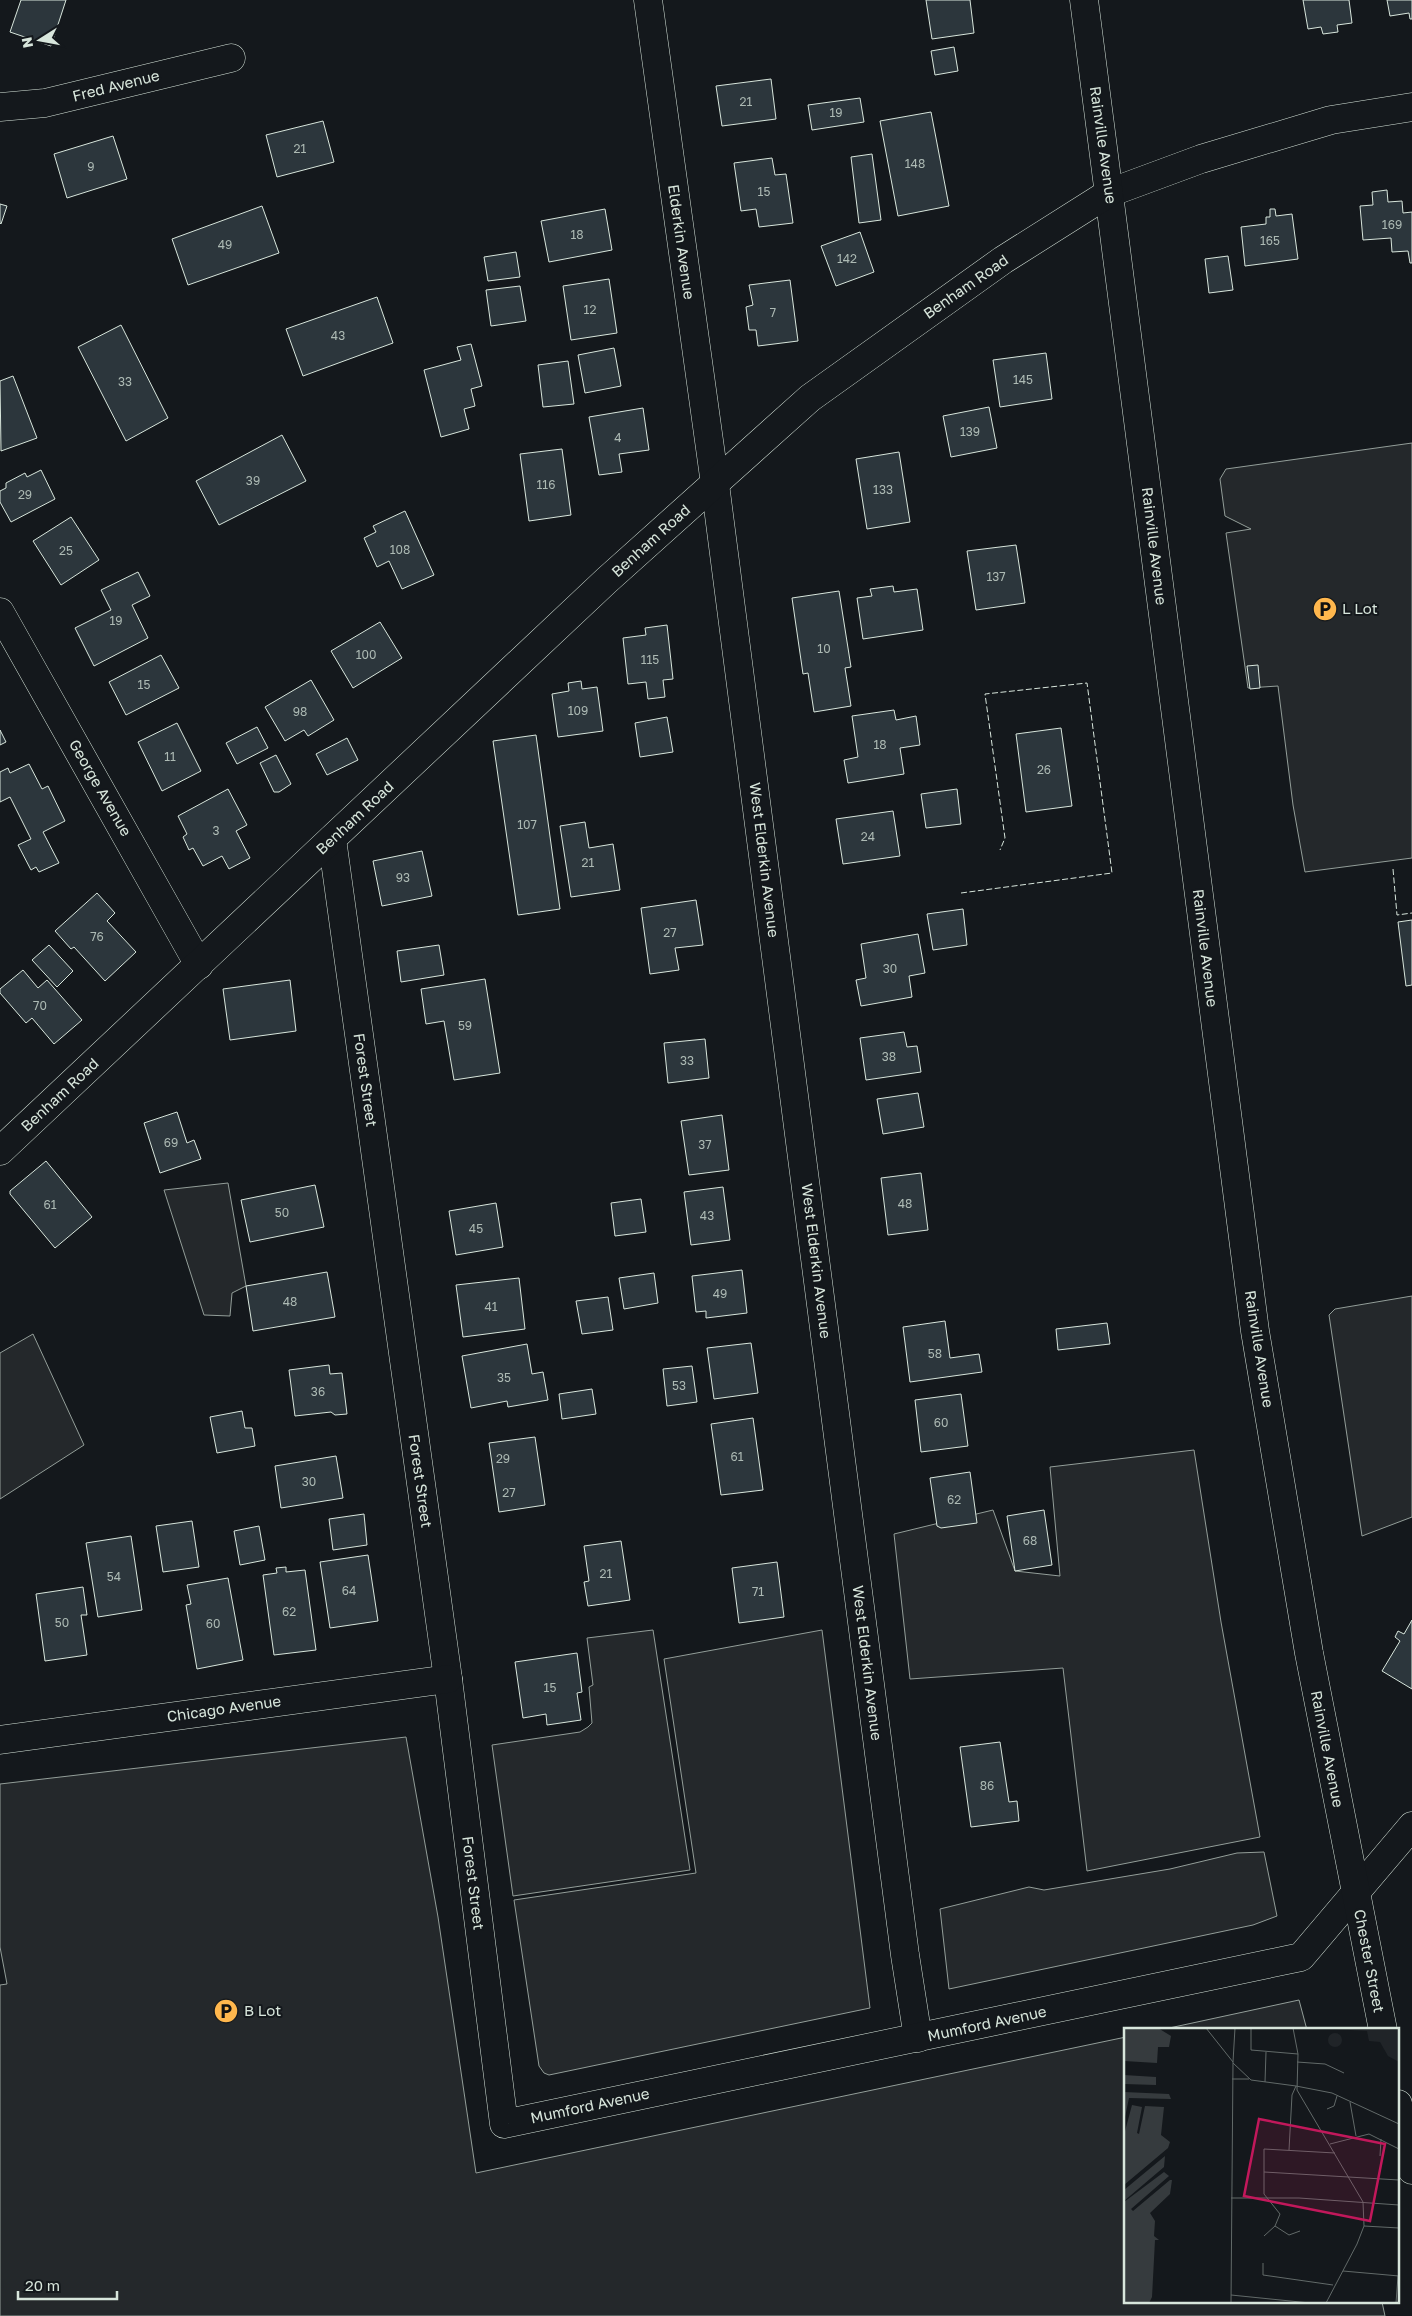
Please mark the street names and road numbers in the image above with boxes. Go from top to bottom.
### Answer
street label: Fred Avenue [70,65,162,105]
street label: Rainville Avenue [1087,85,1121,205]
street label: Elderkin Avenue [665,183,699,301]
street label: Benham Road [920,250,1011,322]
street label: Rainville Avenue [1139,486,1171,606]
street label: Benham Road [607,500,693,580]
street label: George Avenue [66,736,136,839]
street label: Benham Road [312,777,397,858]
street label: West Elderkin Avenue [747,781,783,939]
street label: Rainville Avenue [1190,888,1222,1008]
street label: Forest Street [351,1032,381,1128]
street label: Benham Road [17,1054,102,1135]
street label: West Elderkin Avenue [799,1182,835,1340]
street label: Rainville Avenue [1242,1289,1278,1409]
street label: Forest Street [406,1433,436,1529]
street label: West Elderkin Avenue [850,1584,886,1742]
street label: Rainville Avenue [1308,1689,1348,1809]
street label: Chicago Avenue [166,1691,282,1725]
street label: Forest Street [459,1835,489,1931]
street label: Chester Street [1351,1908,1389,2014]
street label: Mumford Avenue [926,2002,1048,2044]
street label: Mumford Avenue [529,2084,651,2126]

